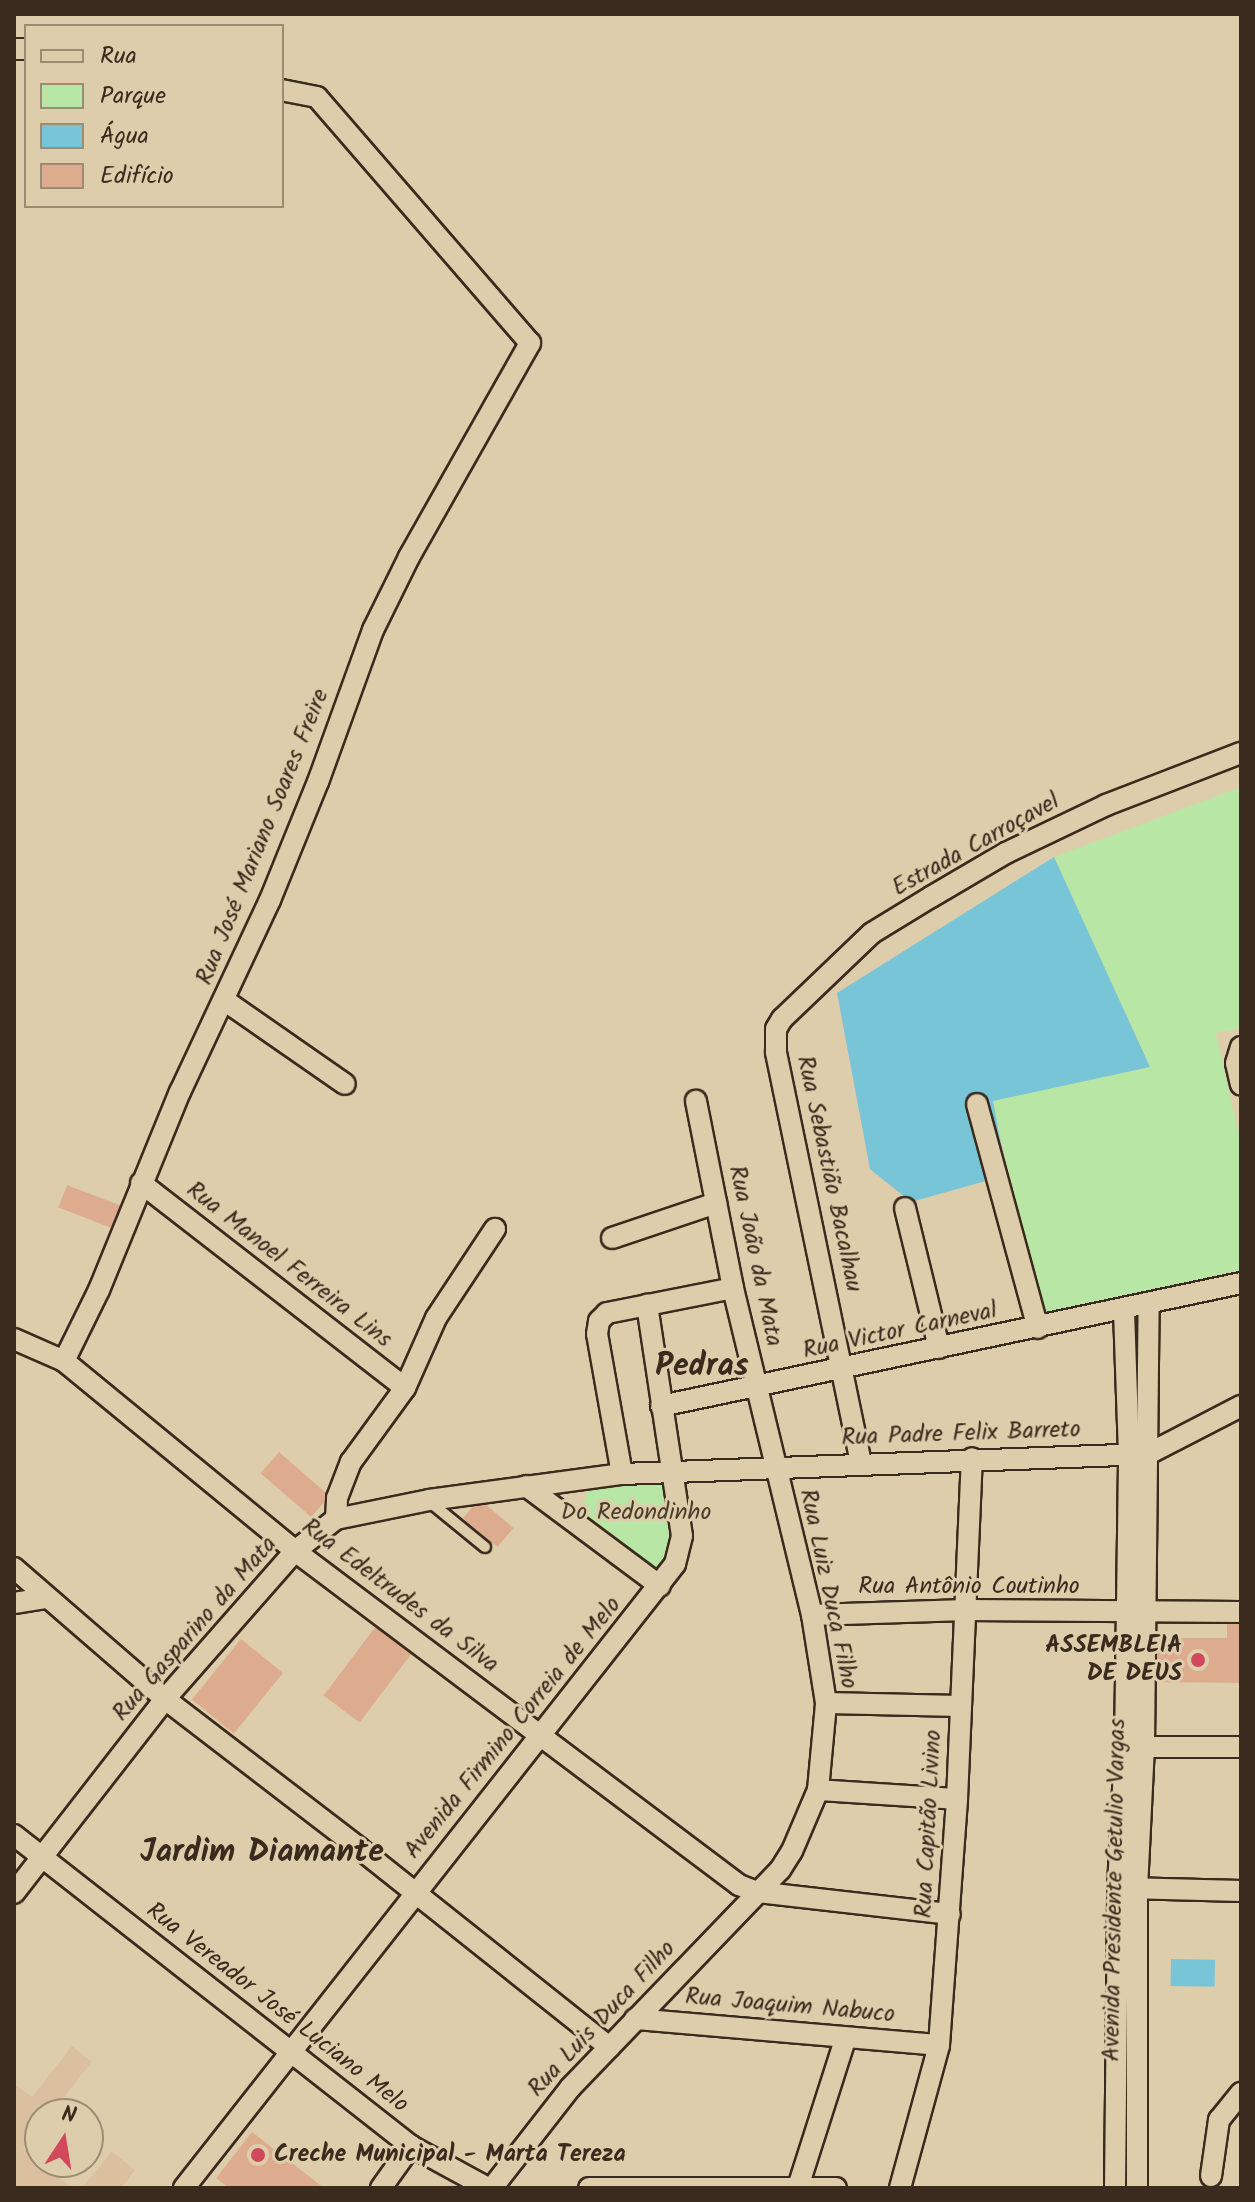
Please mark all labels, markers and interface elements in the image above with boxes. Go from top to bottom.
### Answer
legend [24,24,284,208]
text: Rua [100,37,137,76]
text: Parque [100,77,166,116]
text: Água [100,117,149,156]
text: Edifício [100,157,174,196]
street label: Rua José Mariano Soares Freire [190,685,336,989]
street label: Estrada Carroçavel [887,787,1065,903]
street label: Rua Sebastião Bacalhau [790,1053,868,1295]
street label: Rua João da Mata [722,1163,788,1349]
street label: Rua Manoel Ferreira Lins [180,1176,398,1354]
street label: Rua Victor Carneval [800,1296,1000,1366]
district label: Pedras [655,1348,749,1386]
street label: Rua Padre Felix Barreto [841,1415,1081,1453]
street label: Rua Luiz Duca Filho [793,1487,863,1691]
park label: Do Redondinho [561,1499,711,1527]
street label: Rua Edeltrudes da Silva [296,1513,504,1679]
street label: Rua Gasparino da Mata [107,1531,283,1727]
street label: Rua Antônio Coutinho [858,1573,1080,1601]
street label: Avenida Firmino Correia de Melo [398,1591,628,1865]
place label: ASSEMBLEIA DE DEUS [1045,1632,1182,1688]
marker: ASSEMBLEIA DE DEUS [1189,1651,1207,1669]
street label: Avenida Presidente Getulio Vargas [1098,1718,1132,2062]
street label: Rua Capitão Livino [910,1729,948,1919]
district label: Jardim Diamante [140,1834,384,1872]
street label: Rua Vereador José Luciano Melo [140,1897,414,2119]
street label: Rua Luis Duca Filho [522,1935,682,2103]
street label: Rua Joaquim Nabuco [684,1982,896,2030]
text: N [58,2097,79,2135]
north arrow [24,2098,104,2178]
place label: Creche Municipal - Marta Tereza [274,2141,626,2169]
marker: Creche Municipal - Marta Tereza [249,2146,267,2164]

